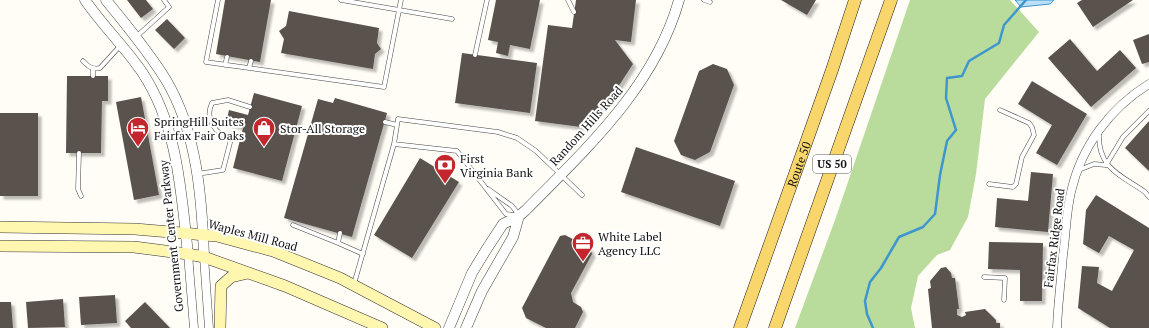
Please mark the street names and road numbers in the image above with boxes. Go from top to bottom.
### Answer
street label: Random Hills Road [546,83,626,169]
street label: Route 50 [783,139,813,189]
road number: US 50 [813,155,851,173]
street label: Government Center Parkway [155,158,186,313]
street label: Fairfax Ridge Road [1040,187,1068,289]
street label: Waples Mill Road [207,216,300,254]

